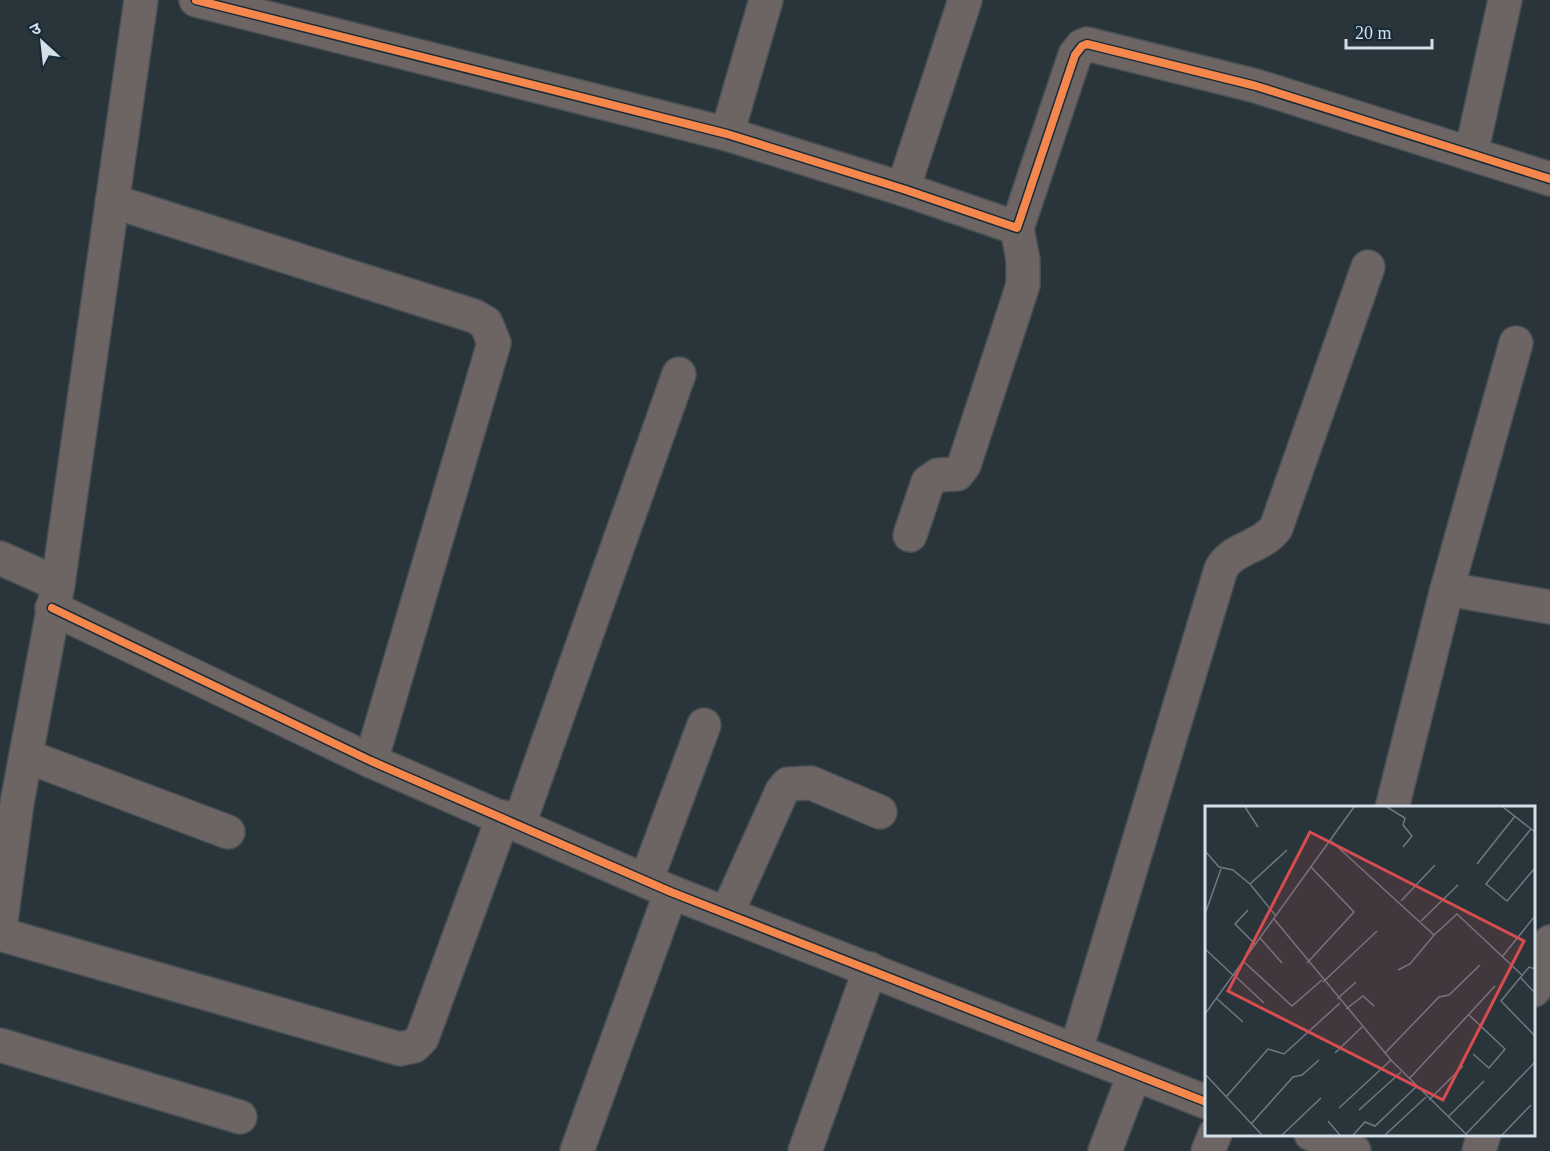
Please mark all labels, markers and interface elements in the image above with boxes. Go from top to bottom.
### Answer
north arrow [12,12,72,72]
scale bar [1346,12,1432,50]
text: उ [27,19,44,39]
text: 20 m [1355,23,1392,43]
inset map [1205,806,1535,1136]

